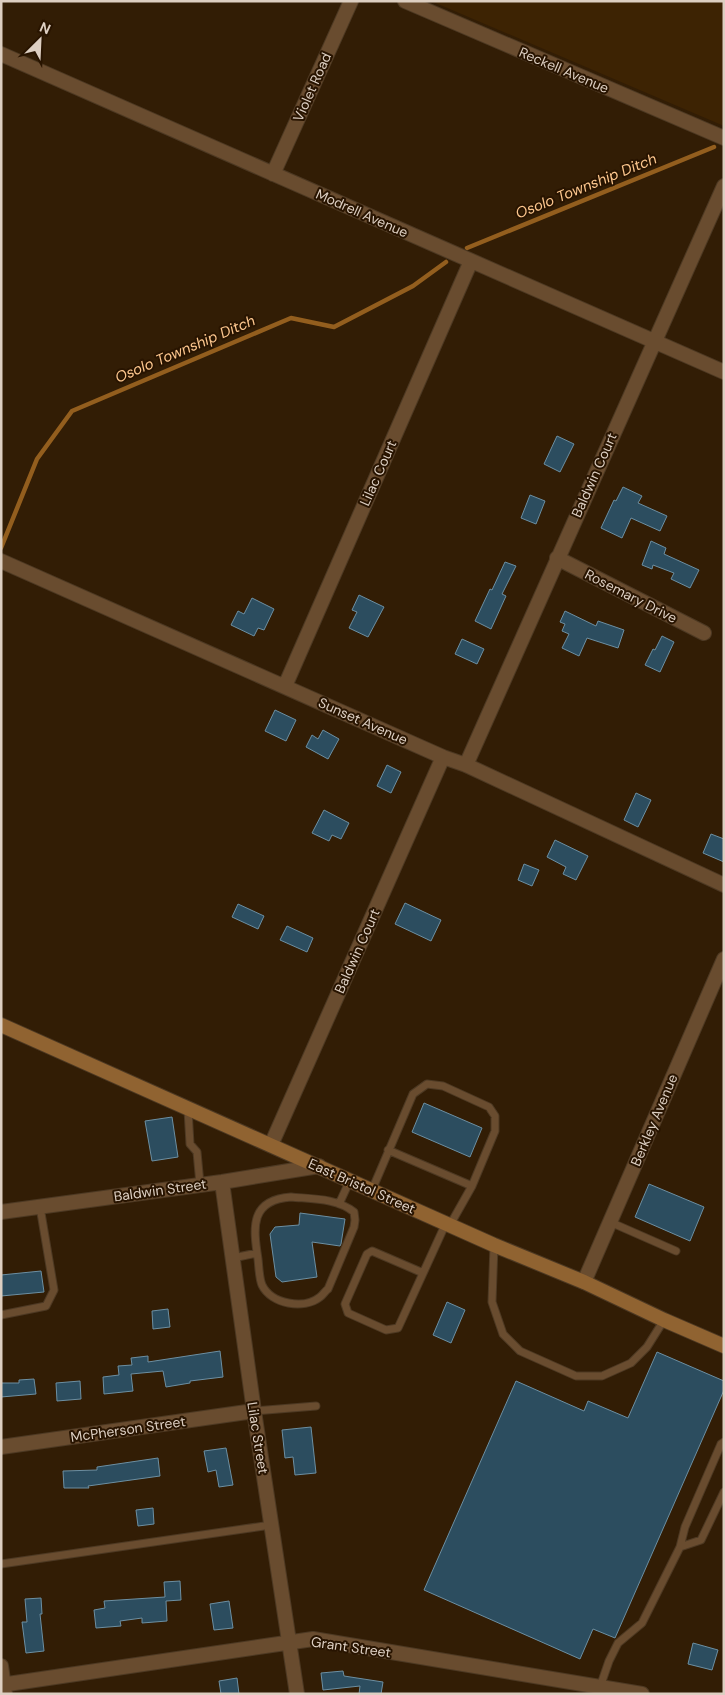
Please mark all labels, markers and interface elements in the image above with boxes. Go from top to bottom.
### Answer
north arrow [15,15,65,65]
text: N [37,18,54,38]
street label: Reckell Avenue [516,43,612,97]
street label: Violet Road [289,50,335,124]
water label: Osolo Township Ditch [512,148,660,223]
street label: Modrell Avenue [313,185,411,241]
water label: Osolo Township Ditch [112,310,259,388]
street label: Baldwin Court [567,430,621,520]
street label: Lilac Court [355,437,401,509]
street label: Rosemary Drive [582,565,680,627]
street label: Sunset Avenue [316,693,410,749]
street label: Baldwin Court [330,906,384,996]
street label: Berkley Avenue [626,1071,682,1169]
street label: East Bristol Street [306,1154,418,1218]
street label: Baldwin Street [112,1175,208,1205]
street label: Lilac Street [243,1401,273,1475]
street label: McPherson Street [69,1412,187,1446]
street label: Grant Street [310,1632,392,1662]

